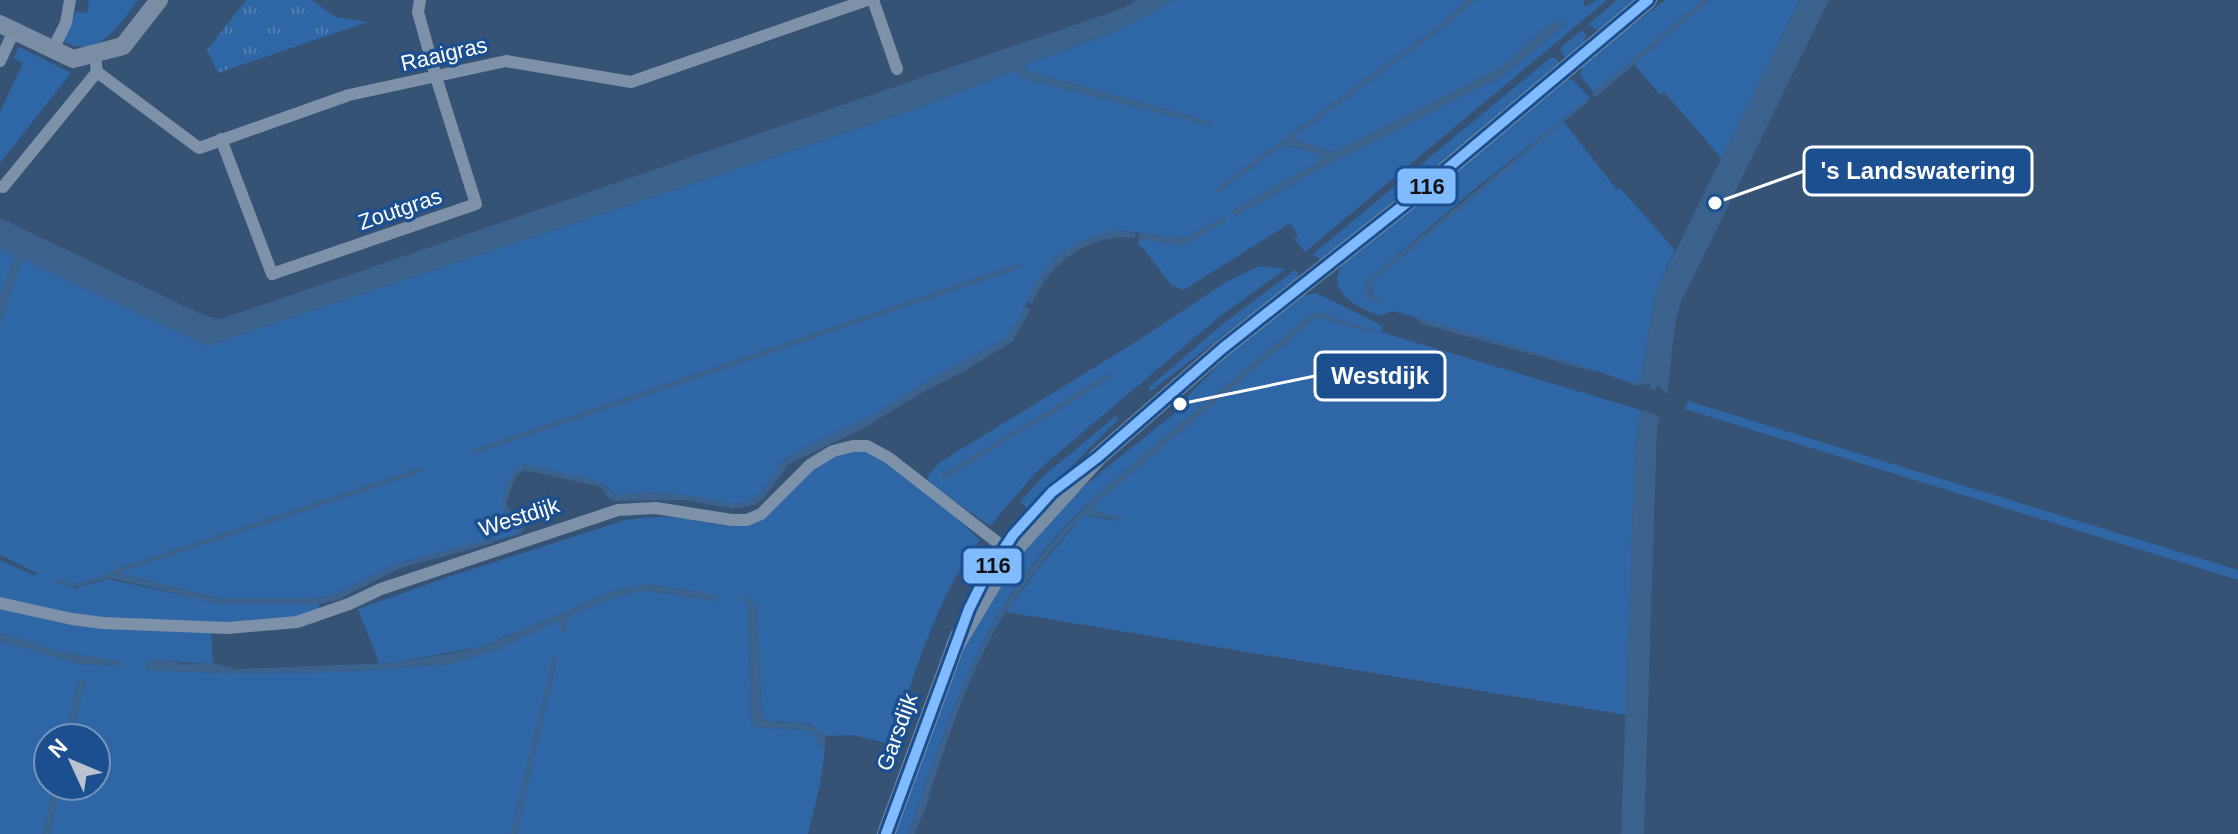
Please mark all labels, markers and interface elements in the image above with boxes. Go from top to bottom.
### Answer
street label: Raaigras [398,32,490,76]
callout: 's Landswatering [1804,147,2032,195]
text: 's Landswatering [1820,157,2016,184]
line badge: 116 [1396,167,1457,205]
text: 116 [1409,174,1445,199]
street label: Zoutgras [355,183,445,235]
callout: Westdijk [1315,352,1445,400]
text: Westdijk [1331,362,1430,389]
street label: Westdijk [476,492,563,542]
line badge: 116 [962,547,1023,585]
text: 116 [975,553,1011,578]
street label: Garsdijk [871,689,923,774]
north arrow [32,722,112,802]
text: N [43,734,72,763]

